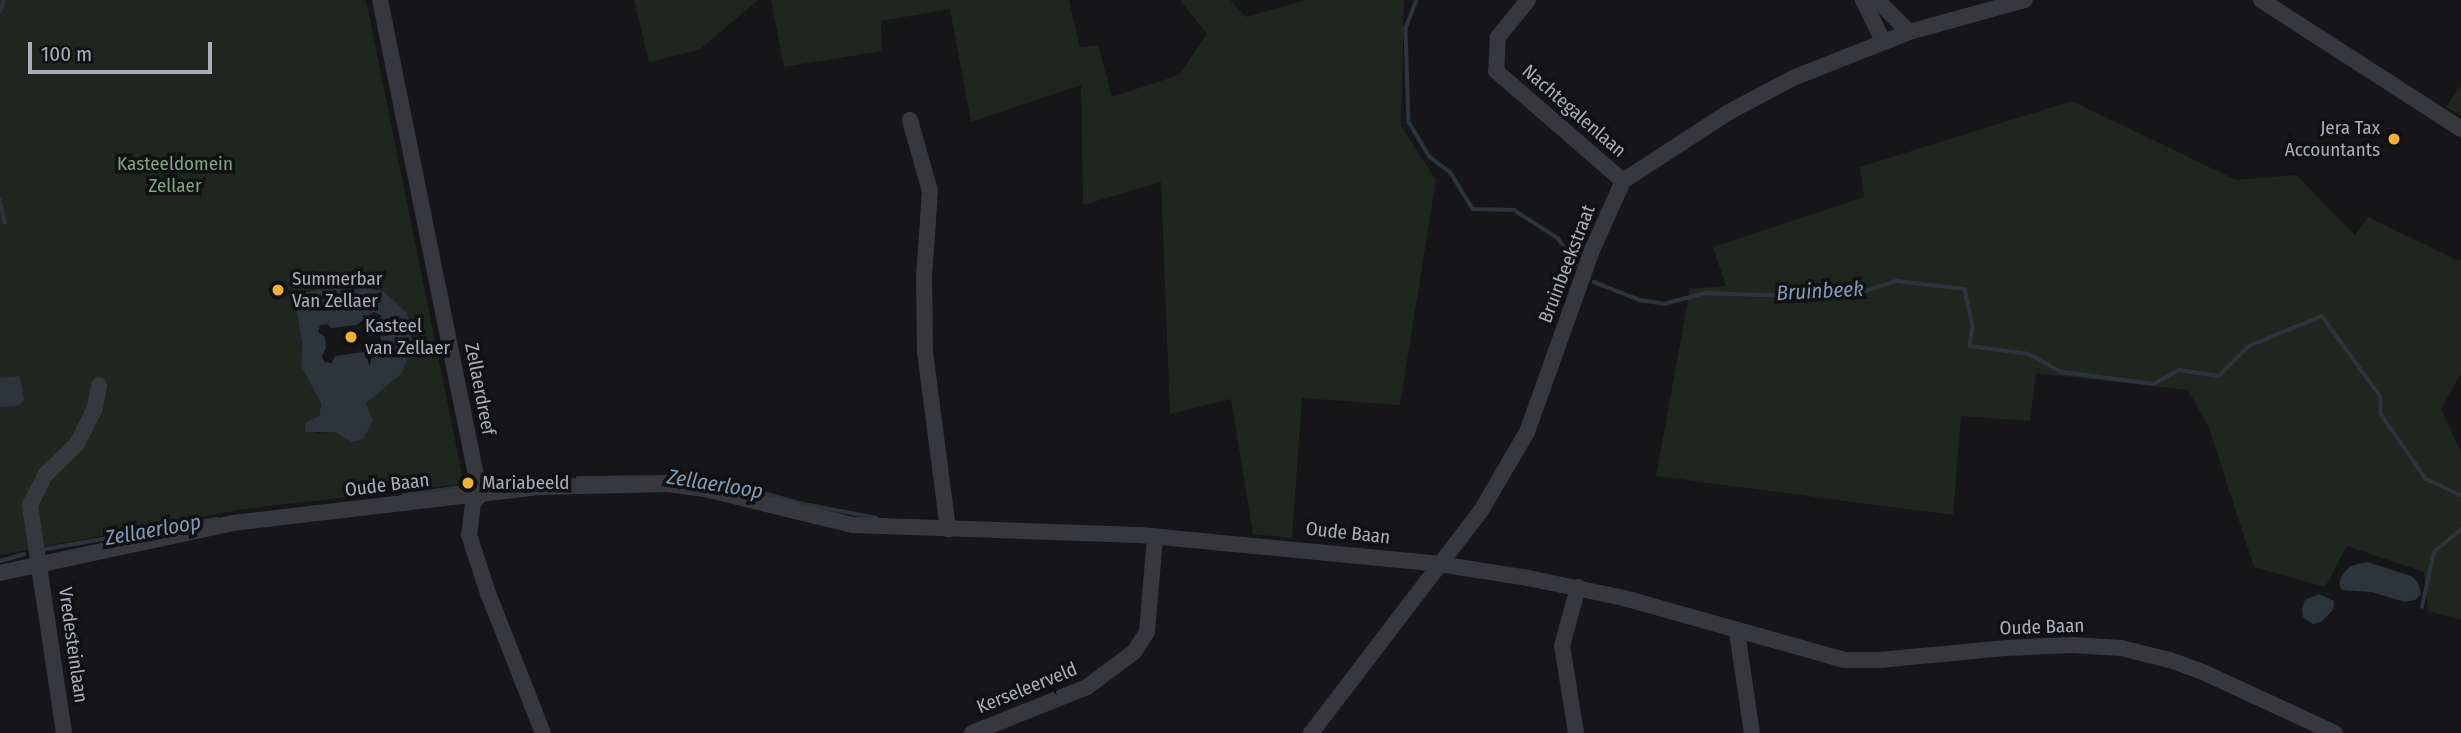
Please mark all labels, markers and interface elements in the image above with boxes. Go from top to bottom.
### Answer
scale bar [32,28,215,72]
text: 100 m [41,41,92,67]
street label: Nachtegalenlaan [1518,60,1630,162]
place label: Jera Tax Accountants [2285,117,2380,161]
marker: Jera Tax Accountants [2386,131,2402,147]
park label: Kasteeldomein Zellaer [117,153,233,197]
street label: Bruinbeekstraat [1534,202,1600,326]
place label: Summerbar Van Zellaer [292,268,382,312]
water label: Bruinbeek [1776,276,1864,306]
marker: Summerbar Van Zellaer [270,282,286,298]
place label: Kasteel van Zellaer [365,315,450,359]
marker: Kasteel van Zellaer [343,329,359,345]
street label: Zellaerdreef [460,341,500,437]
water label: Zellaerloop [665,464,765,504]
street label: Oude Baan [344,469,430,501]
place label: Mariabeeld [482,472,570,494]
marker: Mariabeeld [460,475,476,491]
water label: Zellaerloop [103,509,203,551]
street label: Oude Baan [1305,517,1391,549]
street label: Vredesteinlaan [54,586,92,704]
street label: Oude Baan [1999,614,2085,640]
street label: Kerseleerveld [973,658,1081,718]

